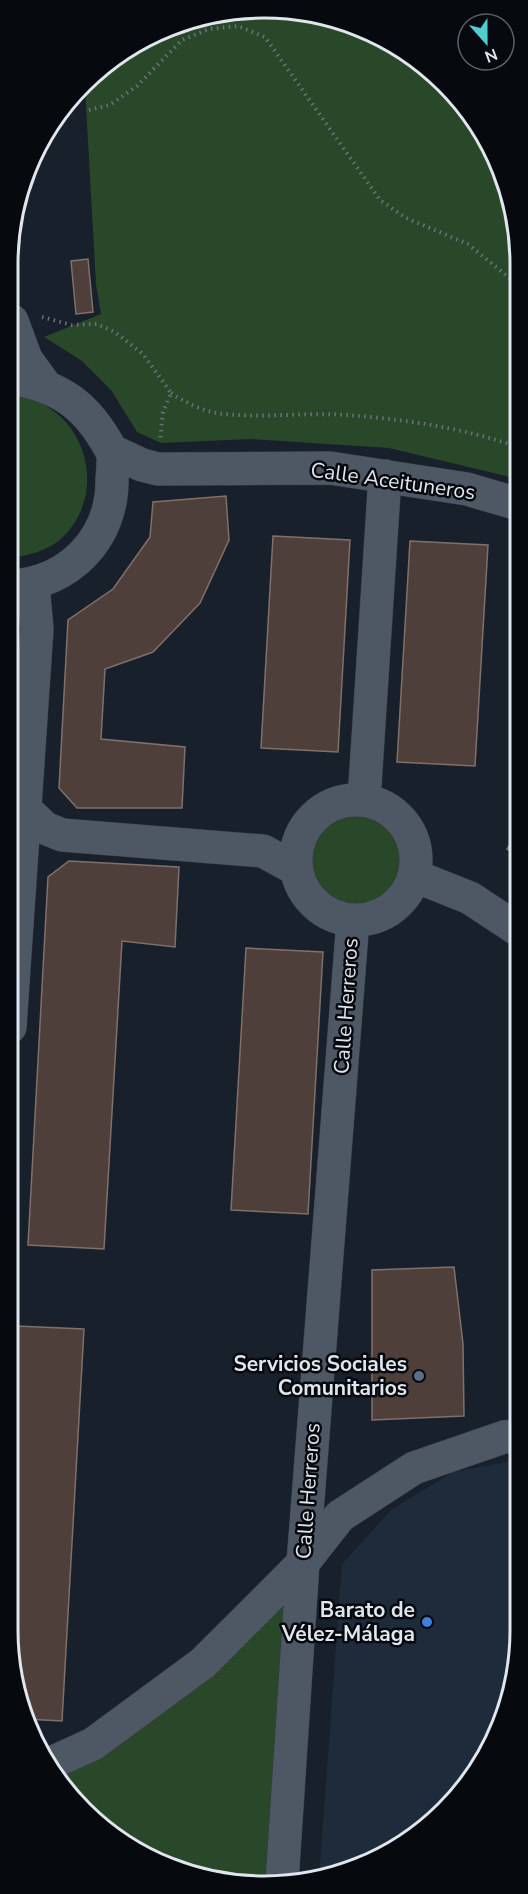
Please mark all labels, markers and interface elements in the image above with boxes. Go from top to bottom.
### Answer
north arrow [456,12,516,72]
text: N [481,43,501,67]
street label: Calle Aceituneros [309,456,477,506]
street label: Calle Herreros [327,937,365,1075]
place label: Servicios Sociales Comunitarios [233,1350,407,1402]
marker: Servicios Sociales Comunitarios [412,1369,426,1383]
street label: Calle Herreros [289,1422,327,1560]
place label: Barato de Vélez-Málaga [281,1596,415,1648]
marker: Barato de Vélez-Málaga [420,1615,434,1629]

